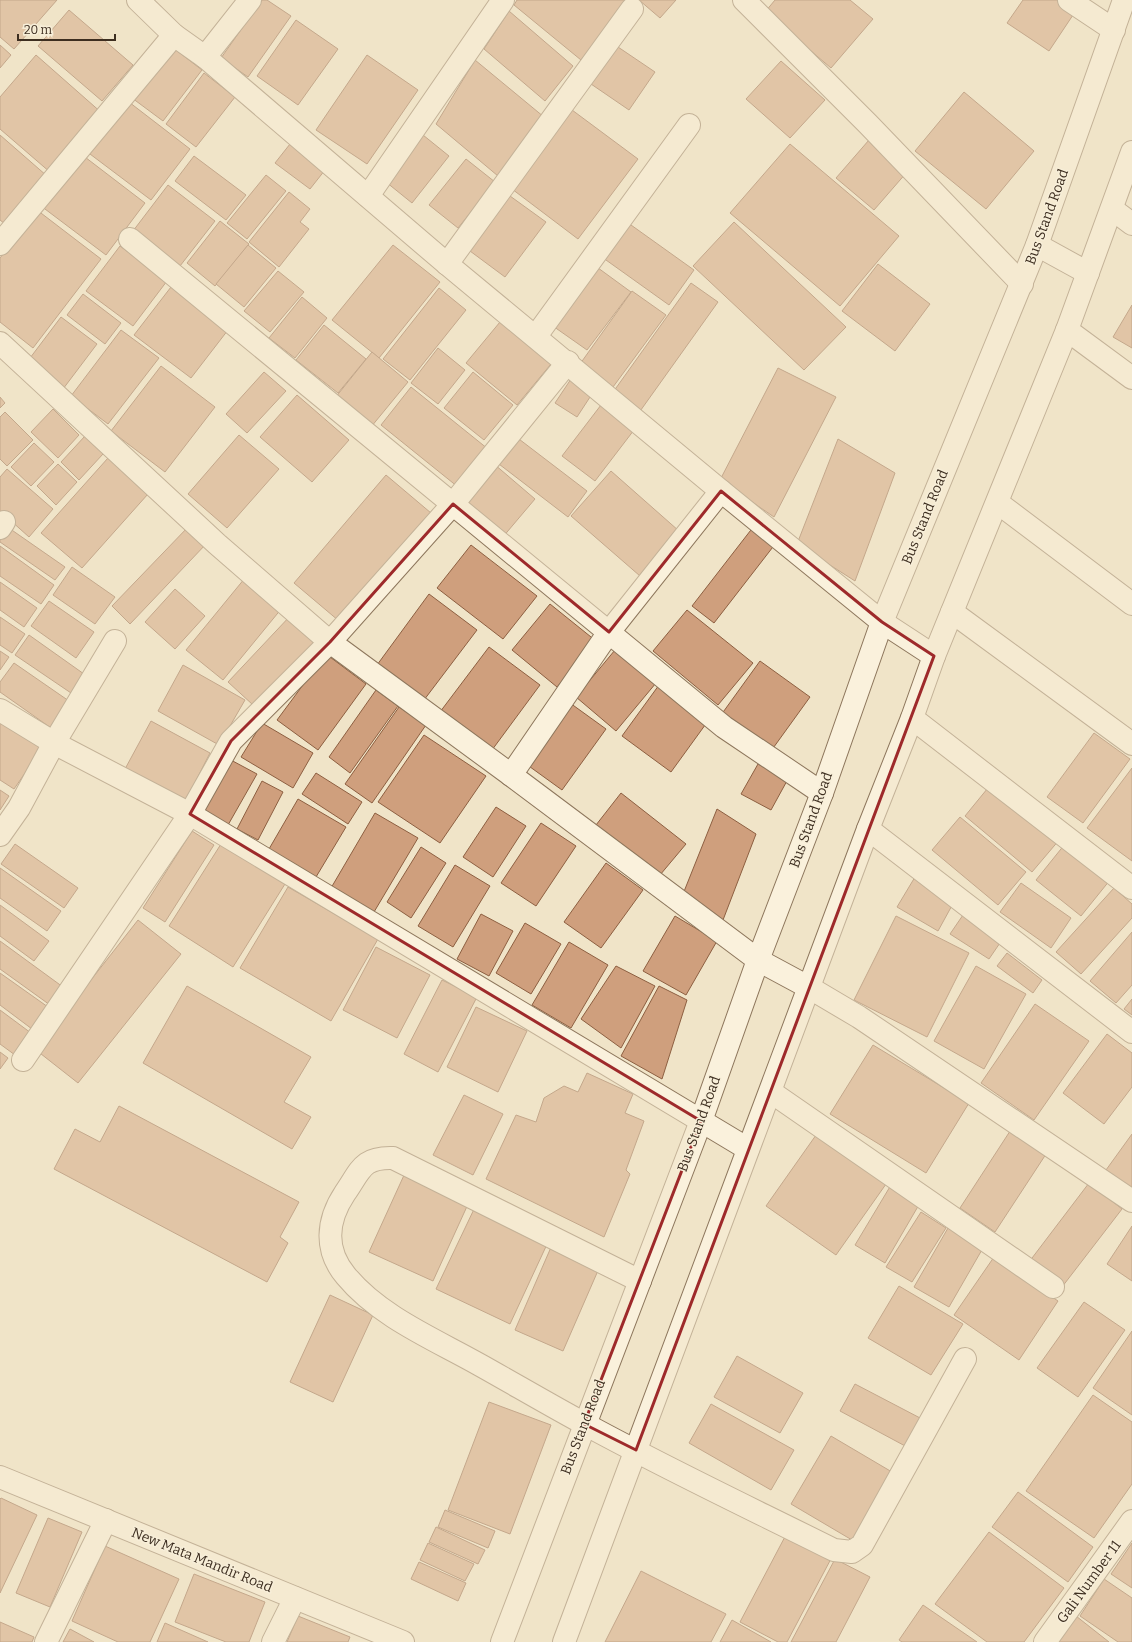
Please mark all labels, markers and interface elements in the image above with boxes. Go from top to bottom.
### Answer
scale bar [18,16,115,42]
text: 20 m [24,23,53,37]
street label: Bus Stand Road [1022,167,1072,267]
street label: Bus Stand Road [898,467,952,567]
street label: Bus Stand Road [786,770,836,870]
street label: Bus Stand Road [674,1074,724,1174]
street label: Bus Stand Road [557,1377,609,1477]
street label: New Mata Mandir Road [129,1524,275,1596]
street label: Gali Number 11 [1053,1537,1125,1627]

